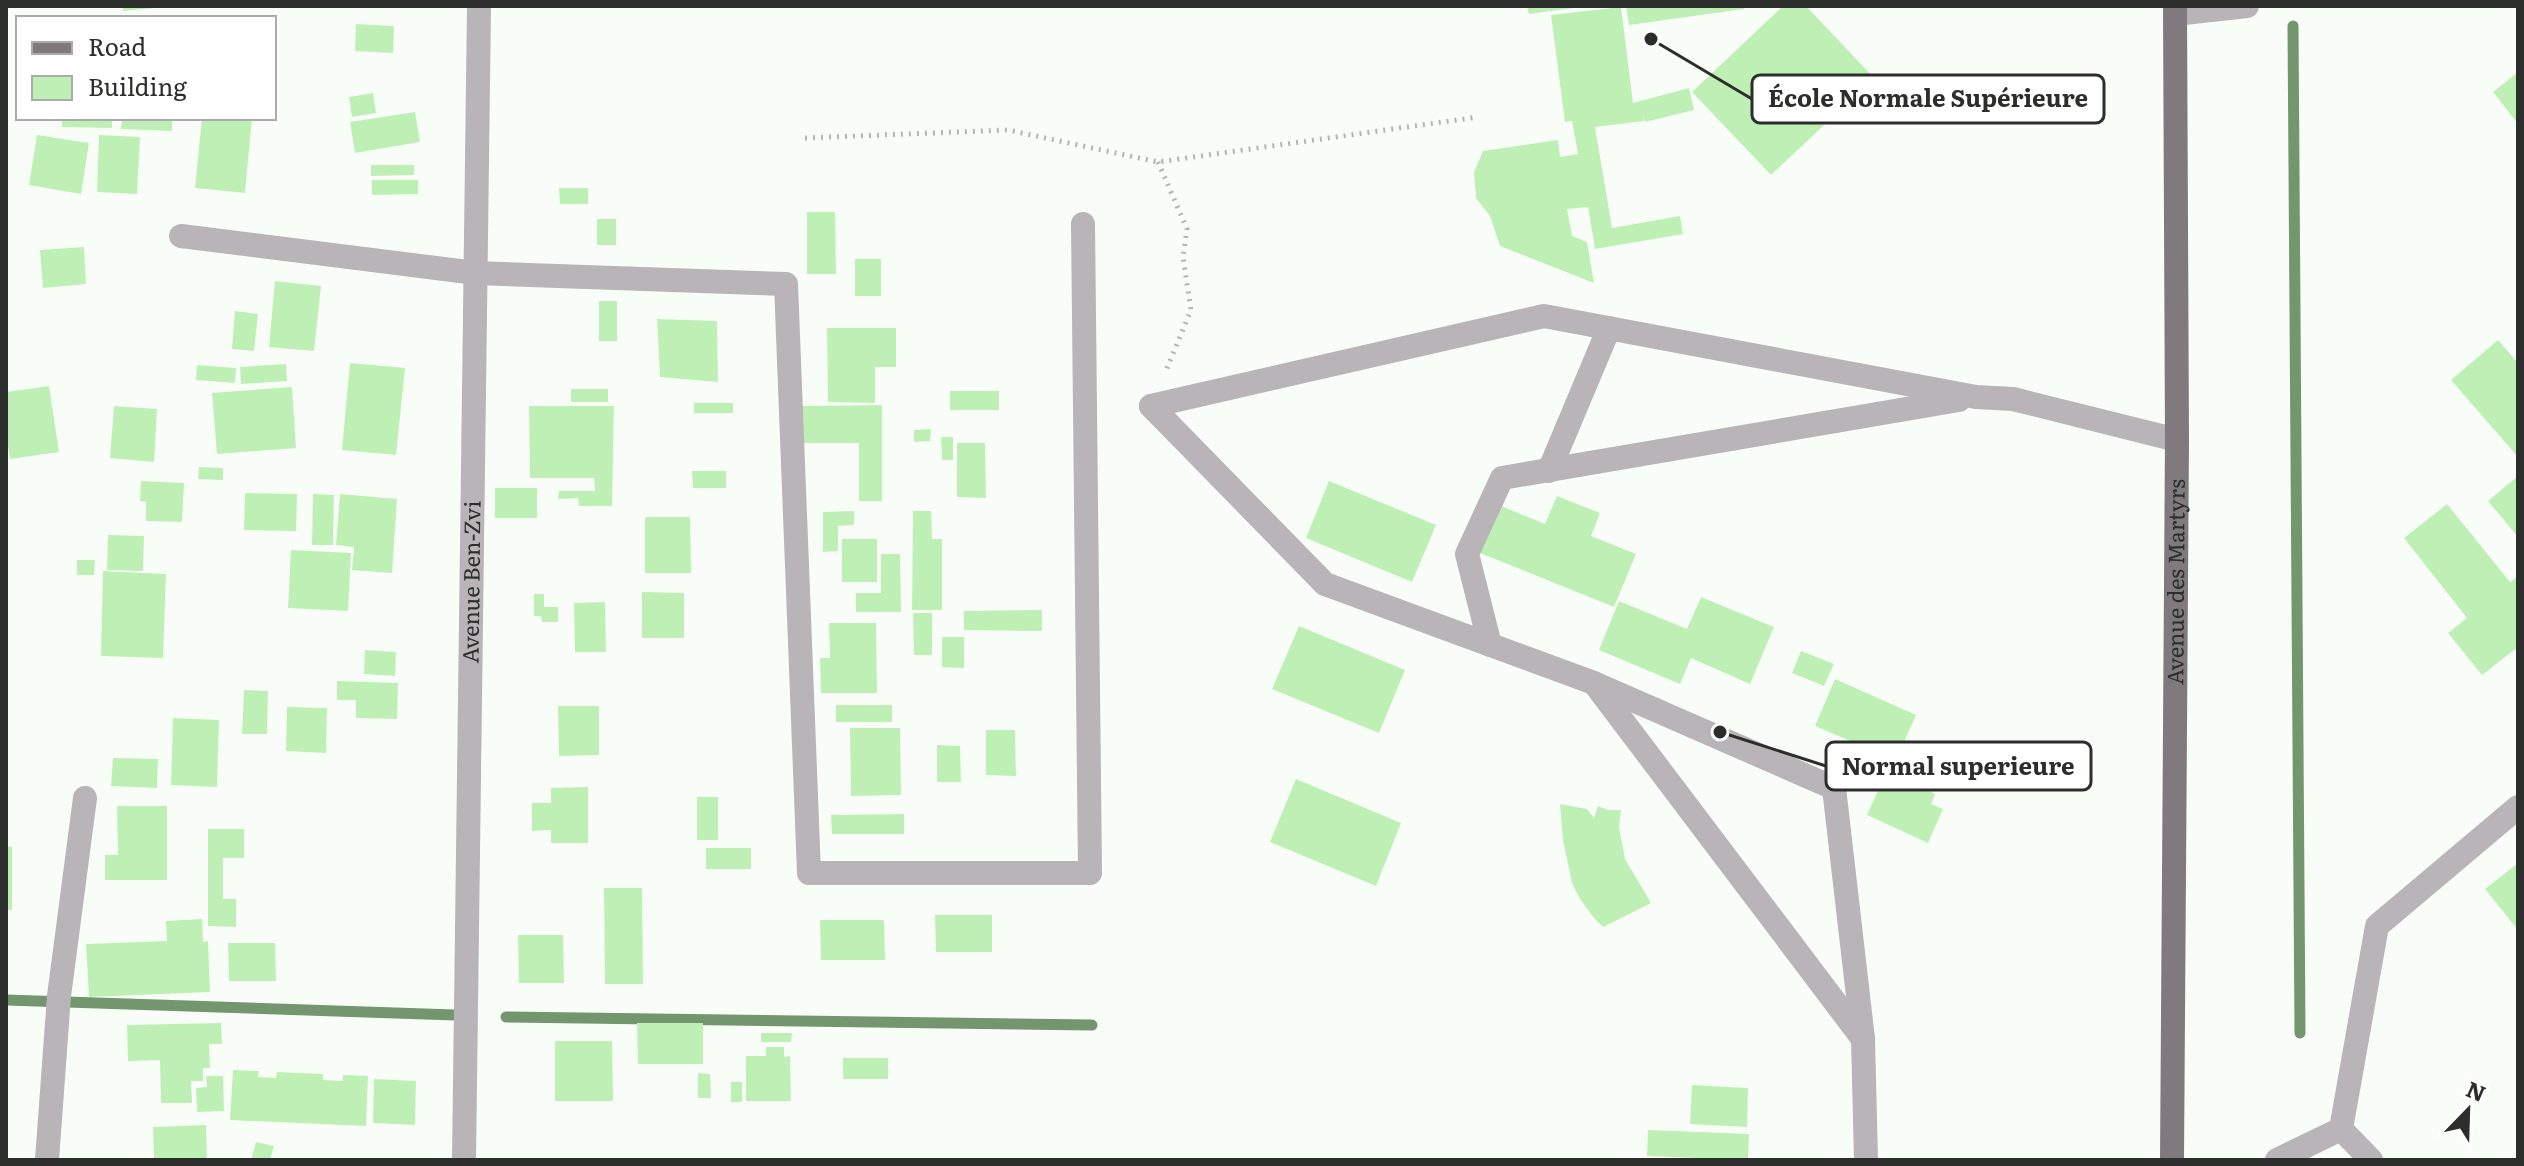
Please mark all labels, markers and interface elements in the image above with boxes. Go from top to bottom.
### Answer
legend [16,16,276,120]
text: Road [88,28,147,63]
text: Building [88,68,187,103]
callout: École Normale Supérieure [1752,75,2104,123]
text: École Normale Supérieure [1768,79,2088,114]
street label: Avenue des Martyrs [2157,479,2192,685]
street label: Avenue Ben-Zvi [452,500,488,664]
callout: Normal superieure [1826,742,2091,790]
text: Normal superieure [1842,747,2074,782]
north arrow [2428,1070,2508,1150]
text: N [2461,1071,2491,1109]

